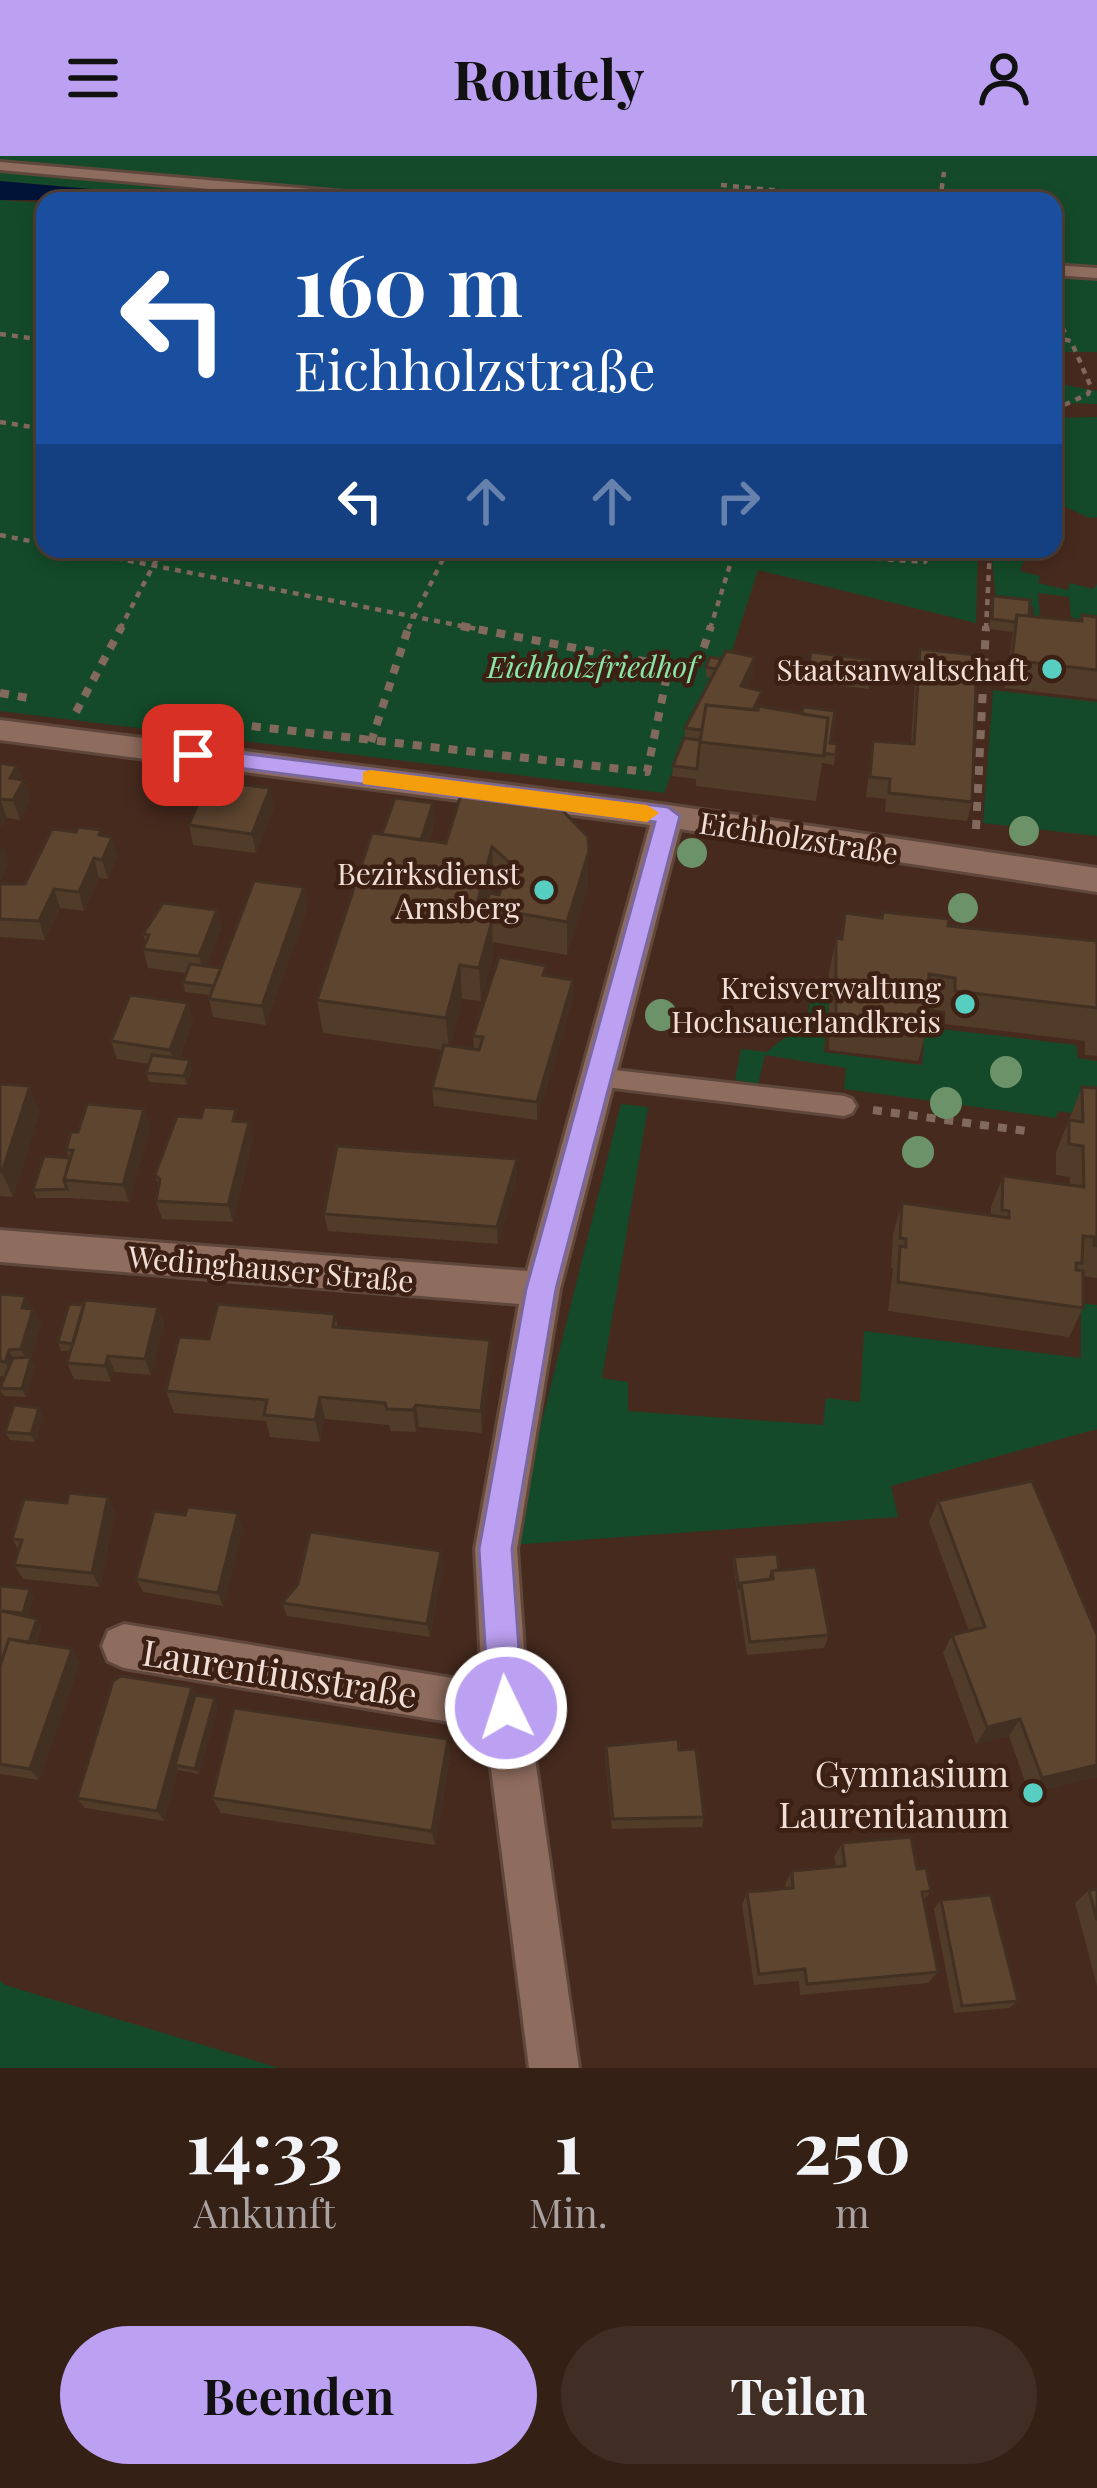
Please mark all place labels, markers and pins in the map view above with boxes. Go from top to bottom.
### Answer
place label: Staatsanwaltschaft [776,649,1028,689]
marker: Staatsanwaltschaft [1039,656,1065,682]
pin [142,704,244,806]
place label: Bezirksdienst Arnsberg [337,853,520,927]
marker: Bezirksdienst Arnsberg [531,877,557,903]
place label: Kreisverwaltung Hochsauerlandkreis [671,967,941,1041]
marker: Kreisverwaltung Hochsauerlandkreis [952,991,978,1017]
place label: Gymnasium Laurentianum [778,1748,1009,1837]
marker: Gymnasium Laurentianum [1020,1780,1046,1806]

